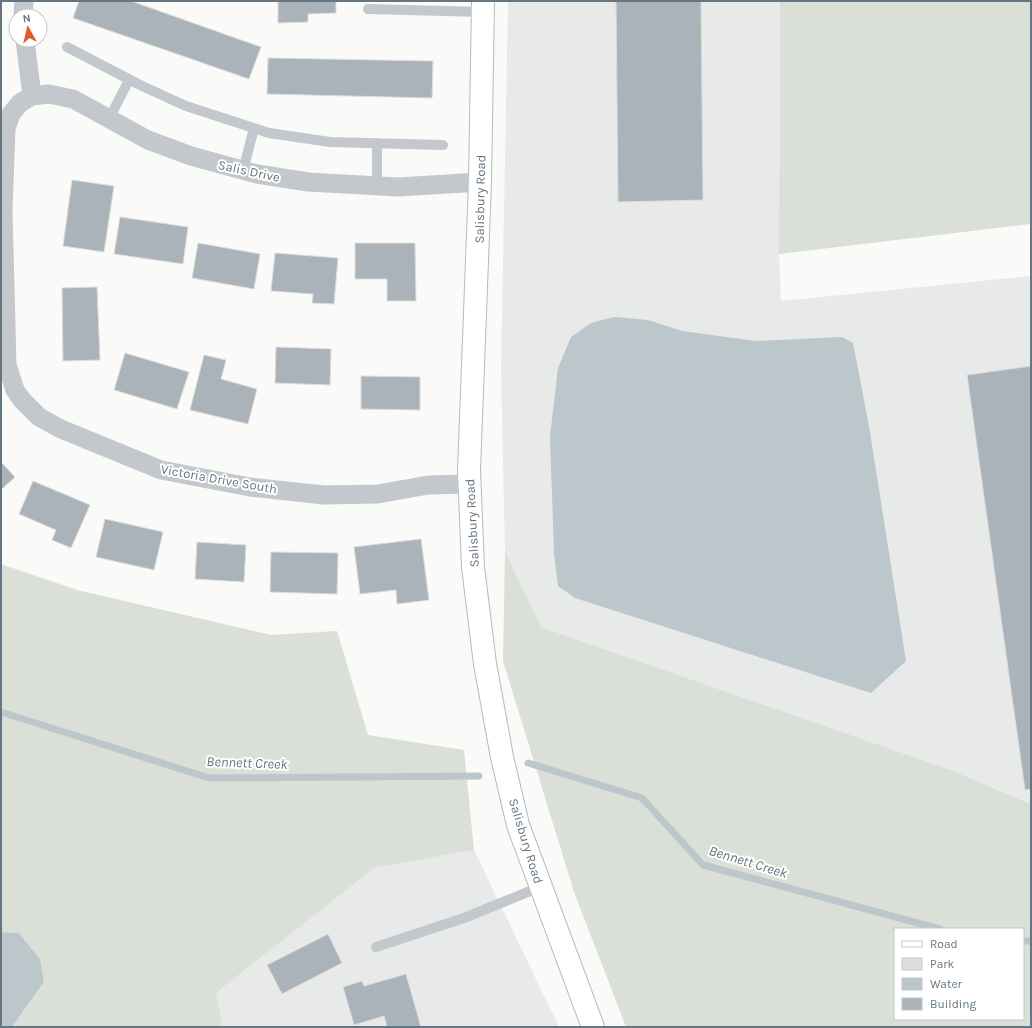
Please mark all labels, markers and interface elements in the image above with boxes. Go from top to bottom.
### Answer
north arrow [8,8,48,48]
text: N [22,12,31,26]
street label: Salisbury Road [472,155,488,243]
street label: Salis Drive [217,157,282,185]
street label: Victoria Drive South [160,461,278,497]
street label: Salisbury Road [462,478,482,568]
water label: Bennett Creek [206,753,289,773]
street label: Salisbury Road [506,796,546,886]
water label: Bennett Creek [707,842,790,882]
legend [894,928,1024,1020]
text: Road [930,937,958,951]
text: Park [930,957,955,971]
text: Water [930,977,963,991]
text: Building [930,997,977,1011]

